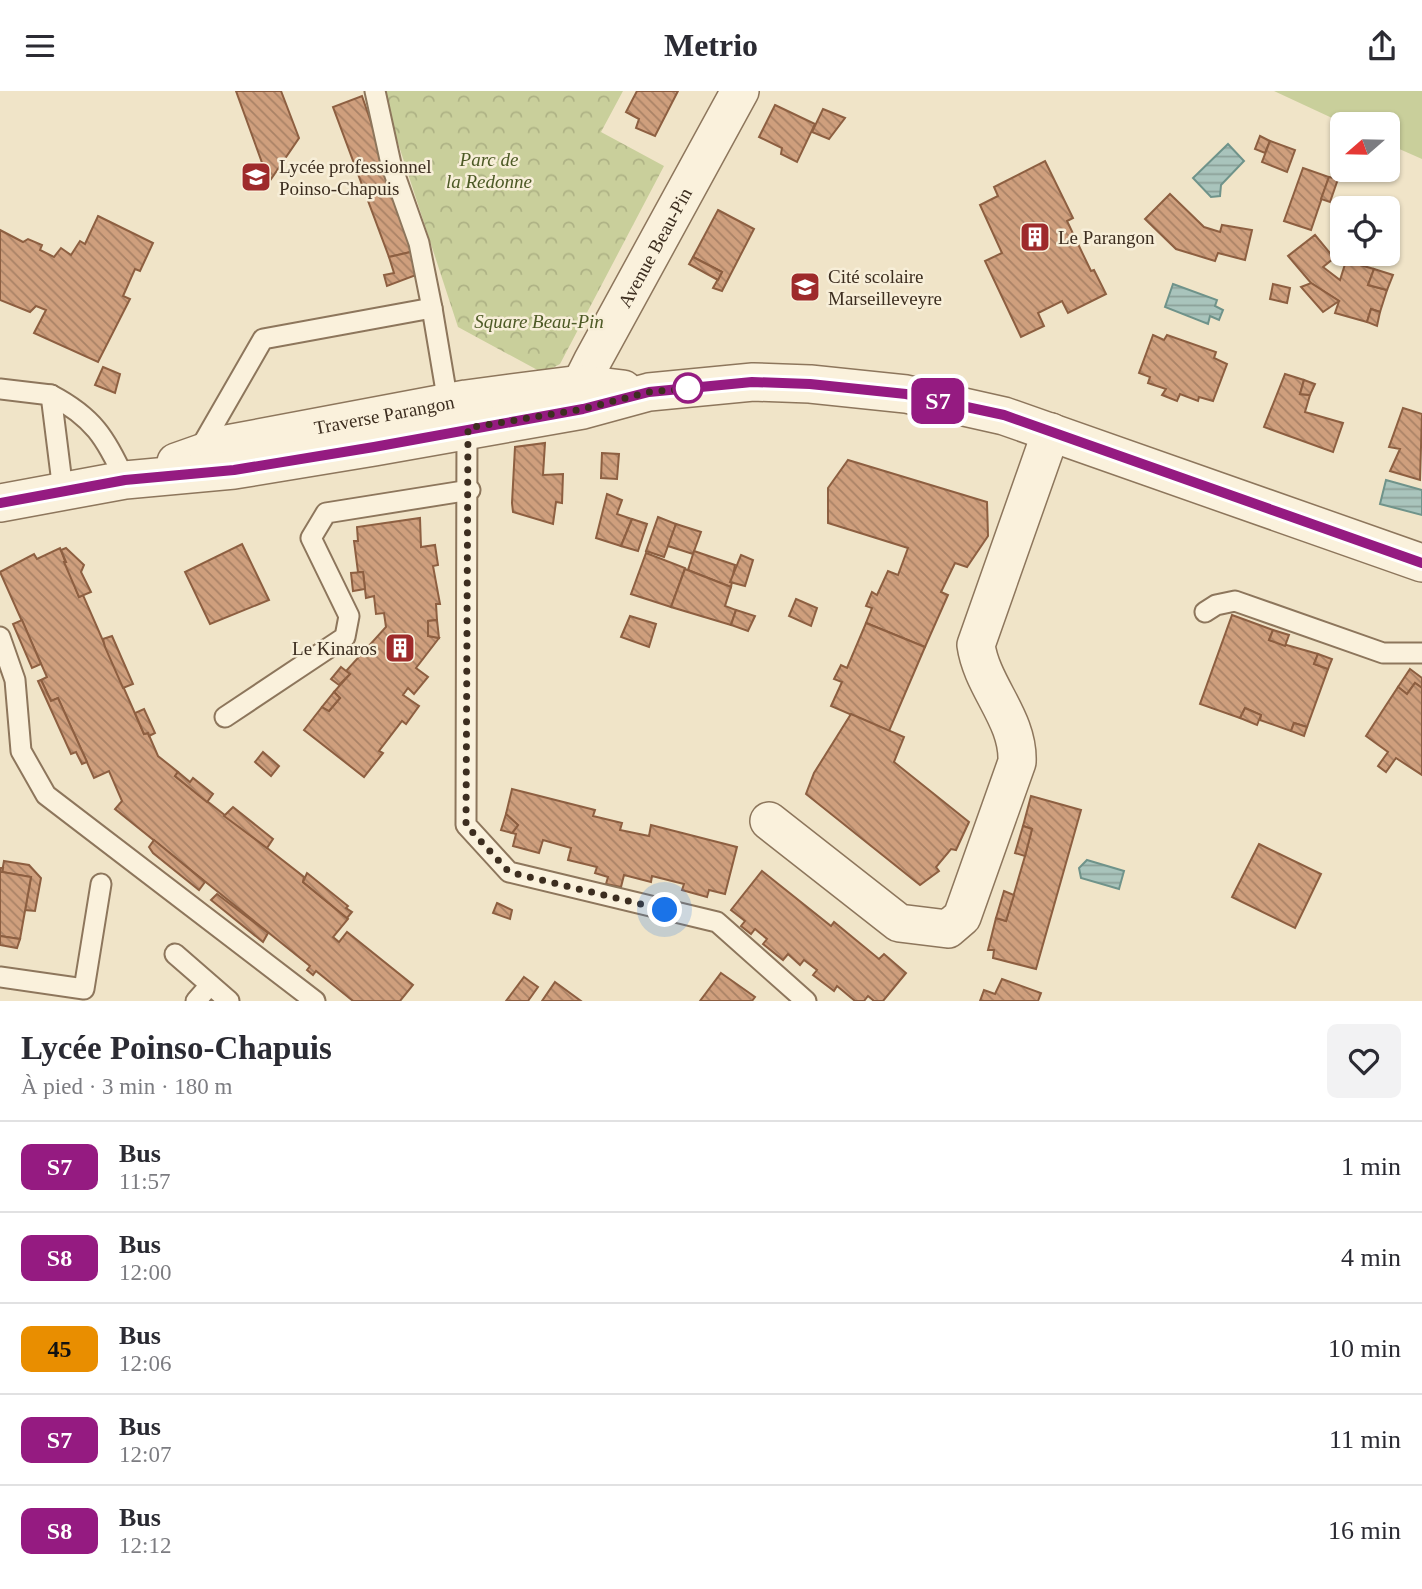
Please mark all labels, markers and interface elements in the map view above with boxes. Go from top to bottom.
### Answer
icon: menu [21,27,59,65]
text: Metrio [664,27,758,63]
icon: share [1363,27,1401,65]
north arrow [1330,112,1400,182]
map controls [1330,112,1400,266]
park label: Parc de la Redonne [446,149,532,192]
place label: Lycée professionnel Poinso-Chapuis [279,156,431,199]
school or university icon: Lycée professionnel Poinso-Chapuis [239,160,273,194]
street label: Avenue Beau-Pin [614,184,696,311]
button: locate [1330,196,1400,266]
building icon: Le Parangon [1018,220,1052,254]
place label: Le Parangon [1058,227,1155,248]
place label: Cité scolaire Marseilleveyre [828,266,942,309]
school or university icon: Cité scolaire Marseilleveyre [788,270,822,304]
park label: Square Beau-Pin [474,311,604,332]
unlabelled marker [673,373,703,403]
line badge: S7 [906,378,970,424]
text: S7 [925,388,951,414]
street label: Traverse Parangon [312,391,457,438]
building icon: Le Kinaros [383,631,417,665]
place label: Le Kinaros [292,638,377,659]
your location [647,892,682,927]
button: heart [1327,1024,1401,1098]
text: Lycée Poinso-Chapuis [21,1030,332,1066]
text: À pied · 3 min · 180 m [21,1074,232,1099]
text: Bus [119,1139,161,1168]
text: 1 min [1341,1152,1401,1181]
text: S7 [47,1154,72,1180]
text: 11:57 [119,1169,171,1194]
text: Bus [119,1230,161,1259]
text: 4 min [1341,1243,1401,1272]
text: S8 [47,1245,72,1271]
text: 12:00 [119,1260,171,1285]
text: Bus [119,1321,161,1350]
text: 10 min [1328,1334,1401,1363]
text: 45 [48,1336,72,1362]
text: 12:06 [119,1351,171,1376]
text: Bus [119,1412,161,1441]
text: 11 min [1329,1425,1401,1454]
text: S7 [47,1427,72,1453]
text: 12:07 [119,1442,171,1467]
text: Bus [119,1503,161,1532]
text: 16 min [1328,1516,1401,1545]
text: S8 [47,1518,72,1544]
text: 12:12 [119,1533,171,1558]

